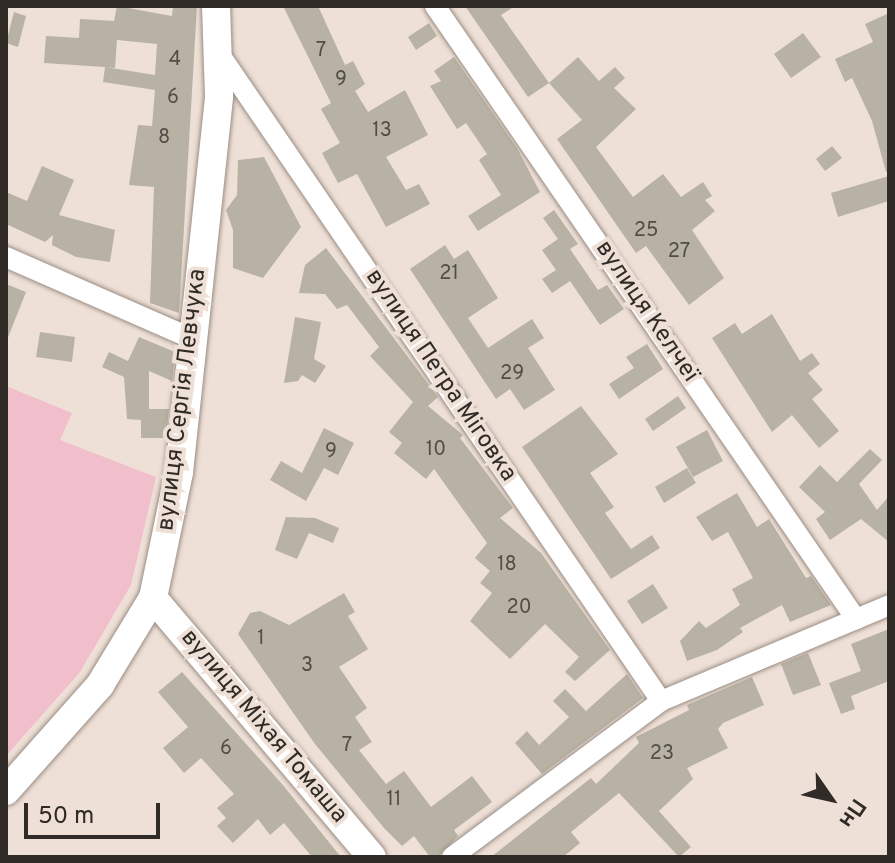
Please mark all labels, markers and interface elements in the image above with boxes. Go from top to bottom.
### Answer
house number: 7 [316,39,326,63]
house number: 4 [169,48,181,72]
house number: 9 [335,68,347,92]
house number: 6 [167,86,179,110]
house number: 13 [372,119,392,143]
house number: 8 [158,126,170,150]
house number: 25 [634,219,658,243]
street label: вулиця Келчеї [588,236,704,388]
house number: 27 [668,240,690,264]
house number: 21 [439,262,459,286]
street label: вулиця Петра Міговка [358,264,522,488]
street label: вулиця Сергія Левчука [153,267,213,533]
house number: 29 [500,362,524,386]
house number: 10 [426,438,446,462]
house number: 9 [325,440,337,464]
house number: 18 [497,553,517,577]
house number: 20 [506,596,532,620]
street label: вулиця Міхая Томаша [173,624,353,830]
house number: 1 [257,627,265,651]
house number: 3 [301,654,313,678]
house number: 7 [342,734,352,758]
house number: 6 [220,737,232,761]
house number: 23 [650,742,674,766]
north arrow [791,759,871,839]
scale bar [28,787,164,837]
house number: 11 [387,788,401,812]
text: Пн [832,793,871,833]
text: 50 m [38,802,94,832]

